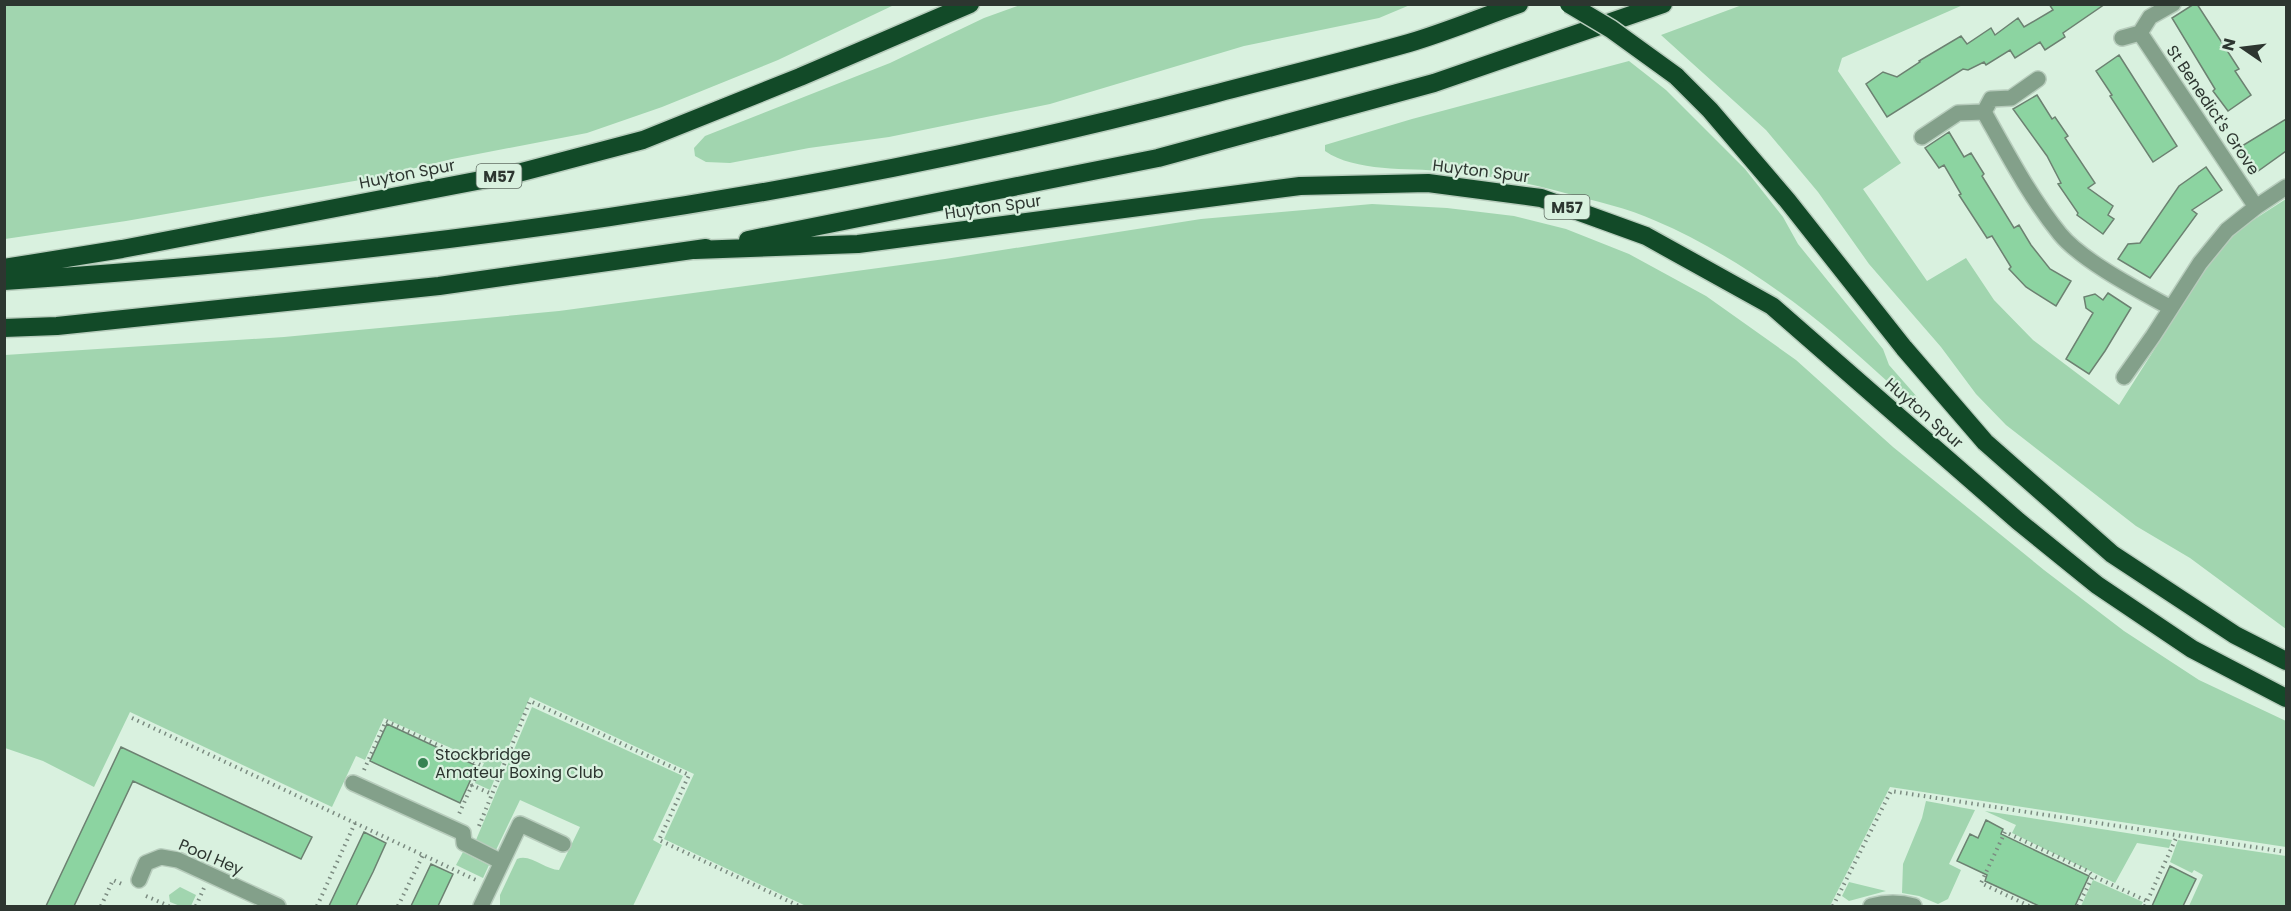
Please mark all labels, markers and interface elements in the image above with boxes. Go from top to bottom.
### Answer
north arrow [2213,18,2273,78]
text: N [2216,36,2242,53]
street label: St Benedict's Grove [2161,40,2265,180]
street label: Huyton Spur [357,153,457,195]
street label: Huyton Spur [1431,154,1531,188]
road number: M57 [476,164,522,188]
street label: Huyton Spur [943,189,1043,225]
road number: M57 [1544,195,1590,219]
street label: Huyton Spur [1880,372,1968,454]
place label: Stockbridge Amateur Boxing Club [435,743,604,784]
marker: Stockbridge Amateur Boxing Club [416,756,430,770]
street label: Pool Hey [175,833,247,881]

